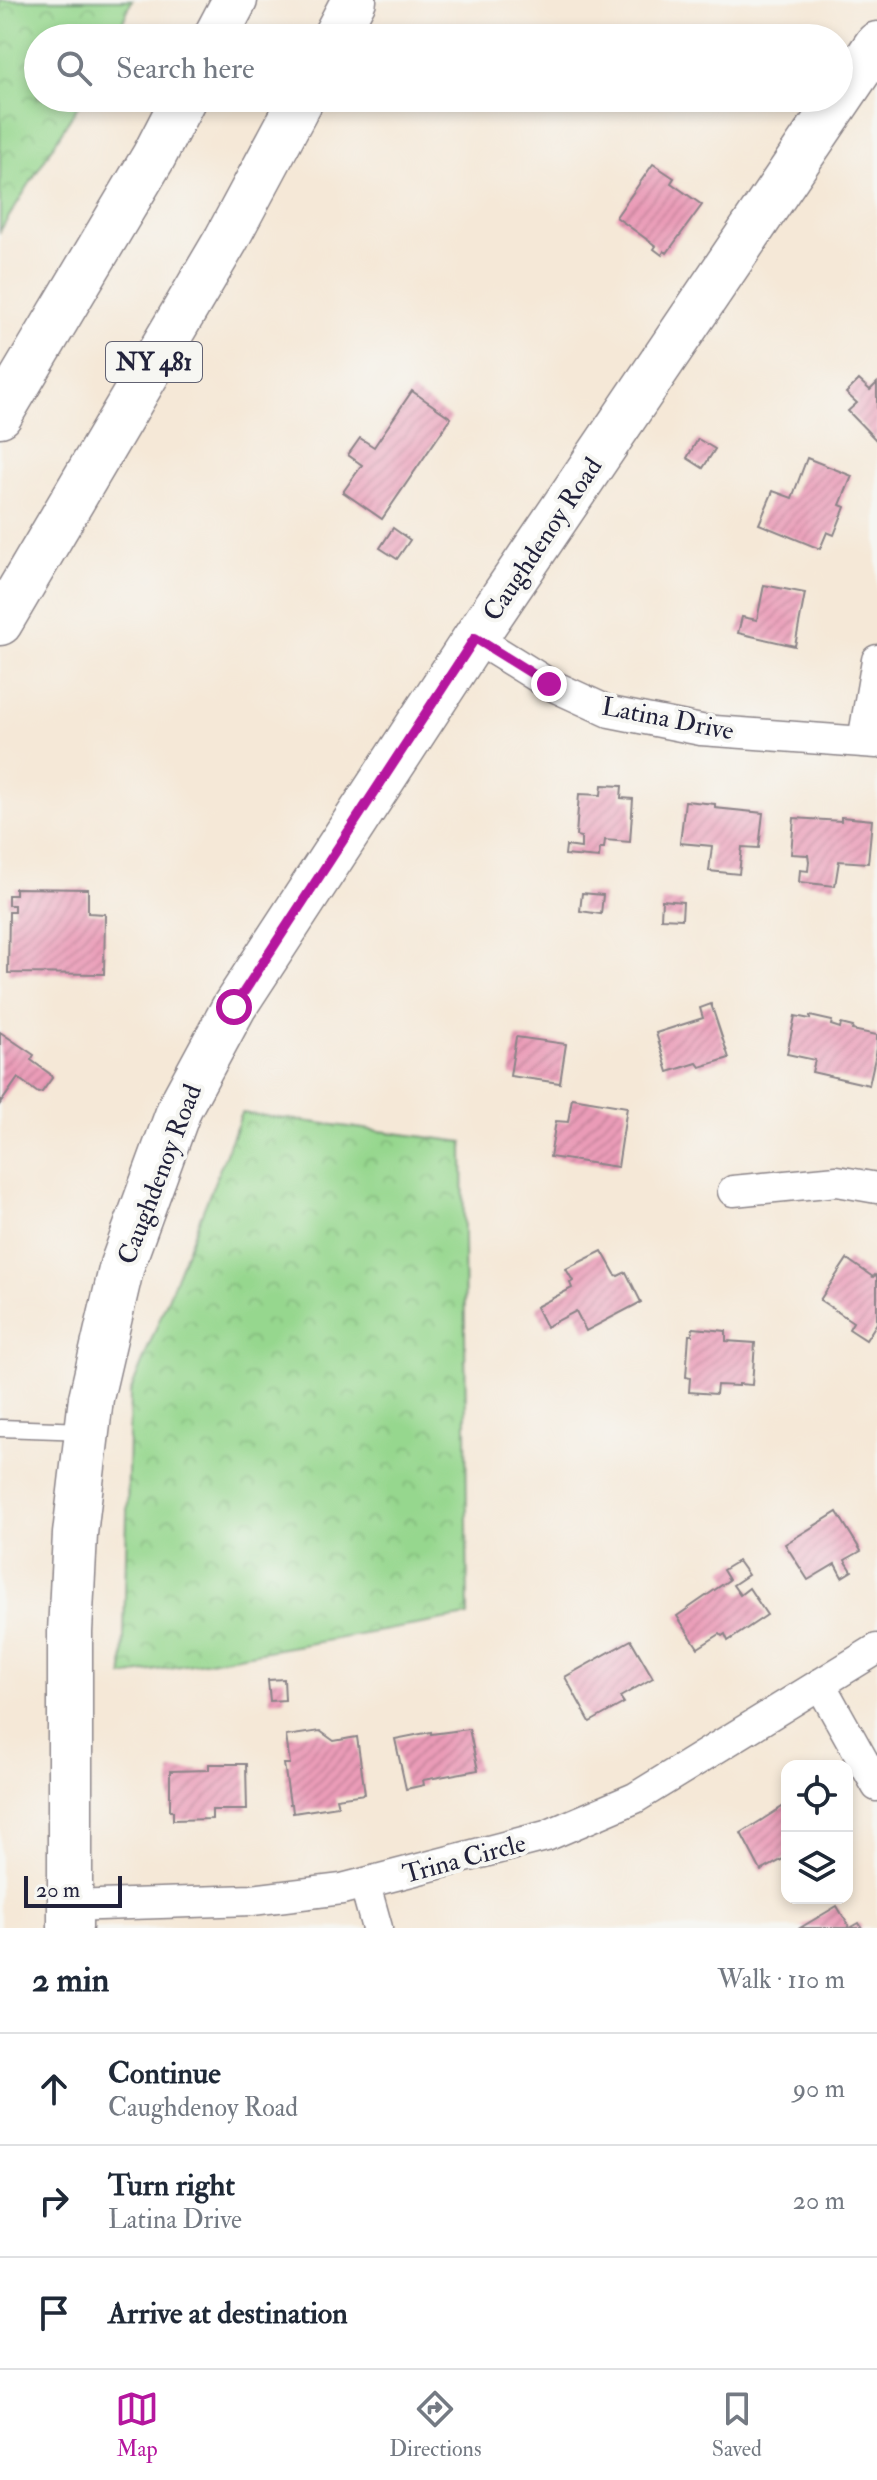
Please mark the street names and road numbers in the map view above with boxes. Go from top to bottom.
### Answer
road number: NY 481 [106,342,202,382]
street label: Caughdenoy Road [476,452,609,627]
street label: Latina Drive [599,690,737,747]
street label: Caughdenoy Road [111,1080,209,1269]
street label: Trina Circle [399,1827,529,1891]

